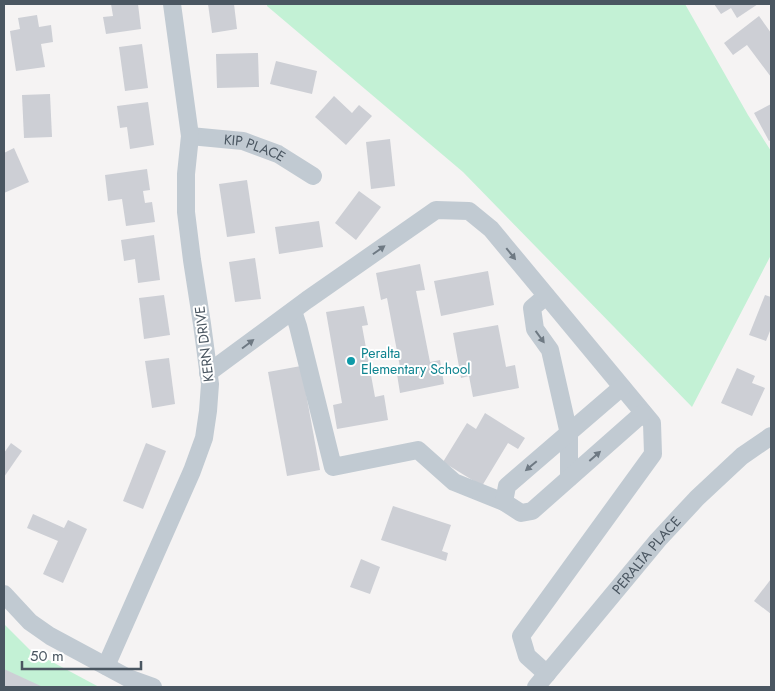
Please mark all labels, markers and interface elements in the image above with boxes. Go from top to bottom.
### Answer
street label: KIP PLACE [223,129,290,166]
one-way arrow [373,245,386,255]
one-way arrow [506,247,517,260]
street label: KERN DRIVE [189,305,219,383]
one-way arrow [535,330,545,344]
one-way arrow [241,340,254,350]
place label: Peralta Elementary School [361,343,471,379]
marker: Peralta Elementary School [345,355,357,367]
one-way arrow [589,450,602,461]
one-way arrow [525,460,538,471]
street label: PERALTA PLACE [607,512,685,598]
scale bar [22,638,141,670]
text: 50 m [30,645,64,667]

